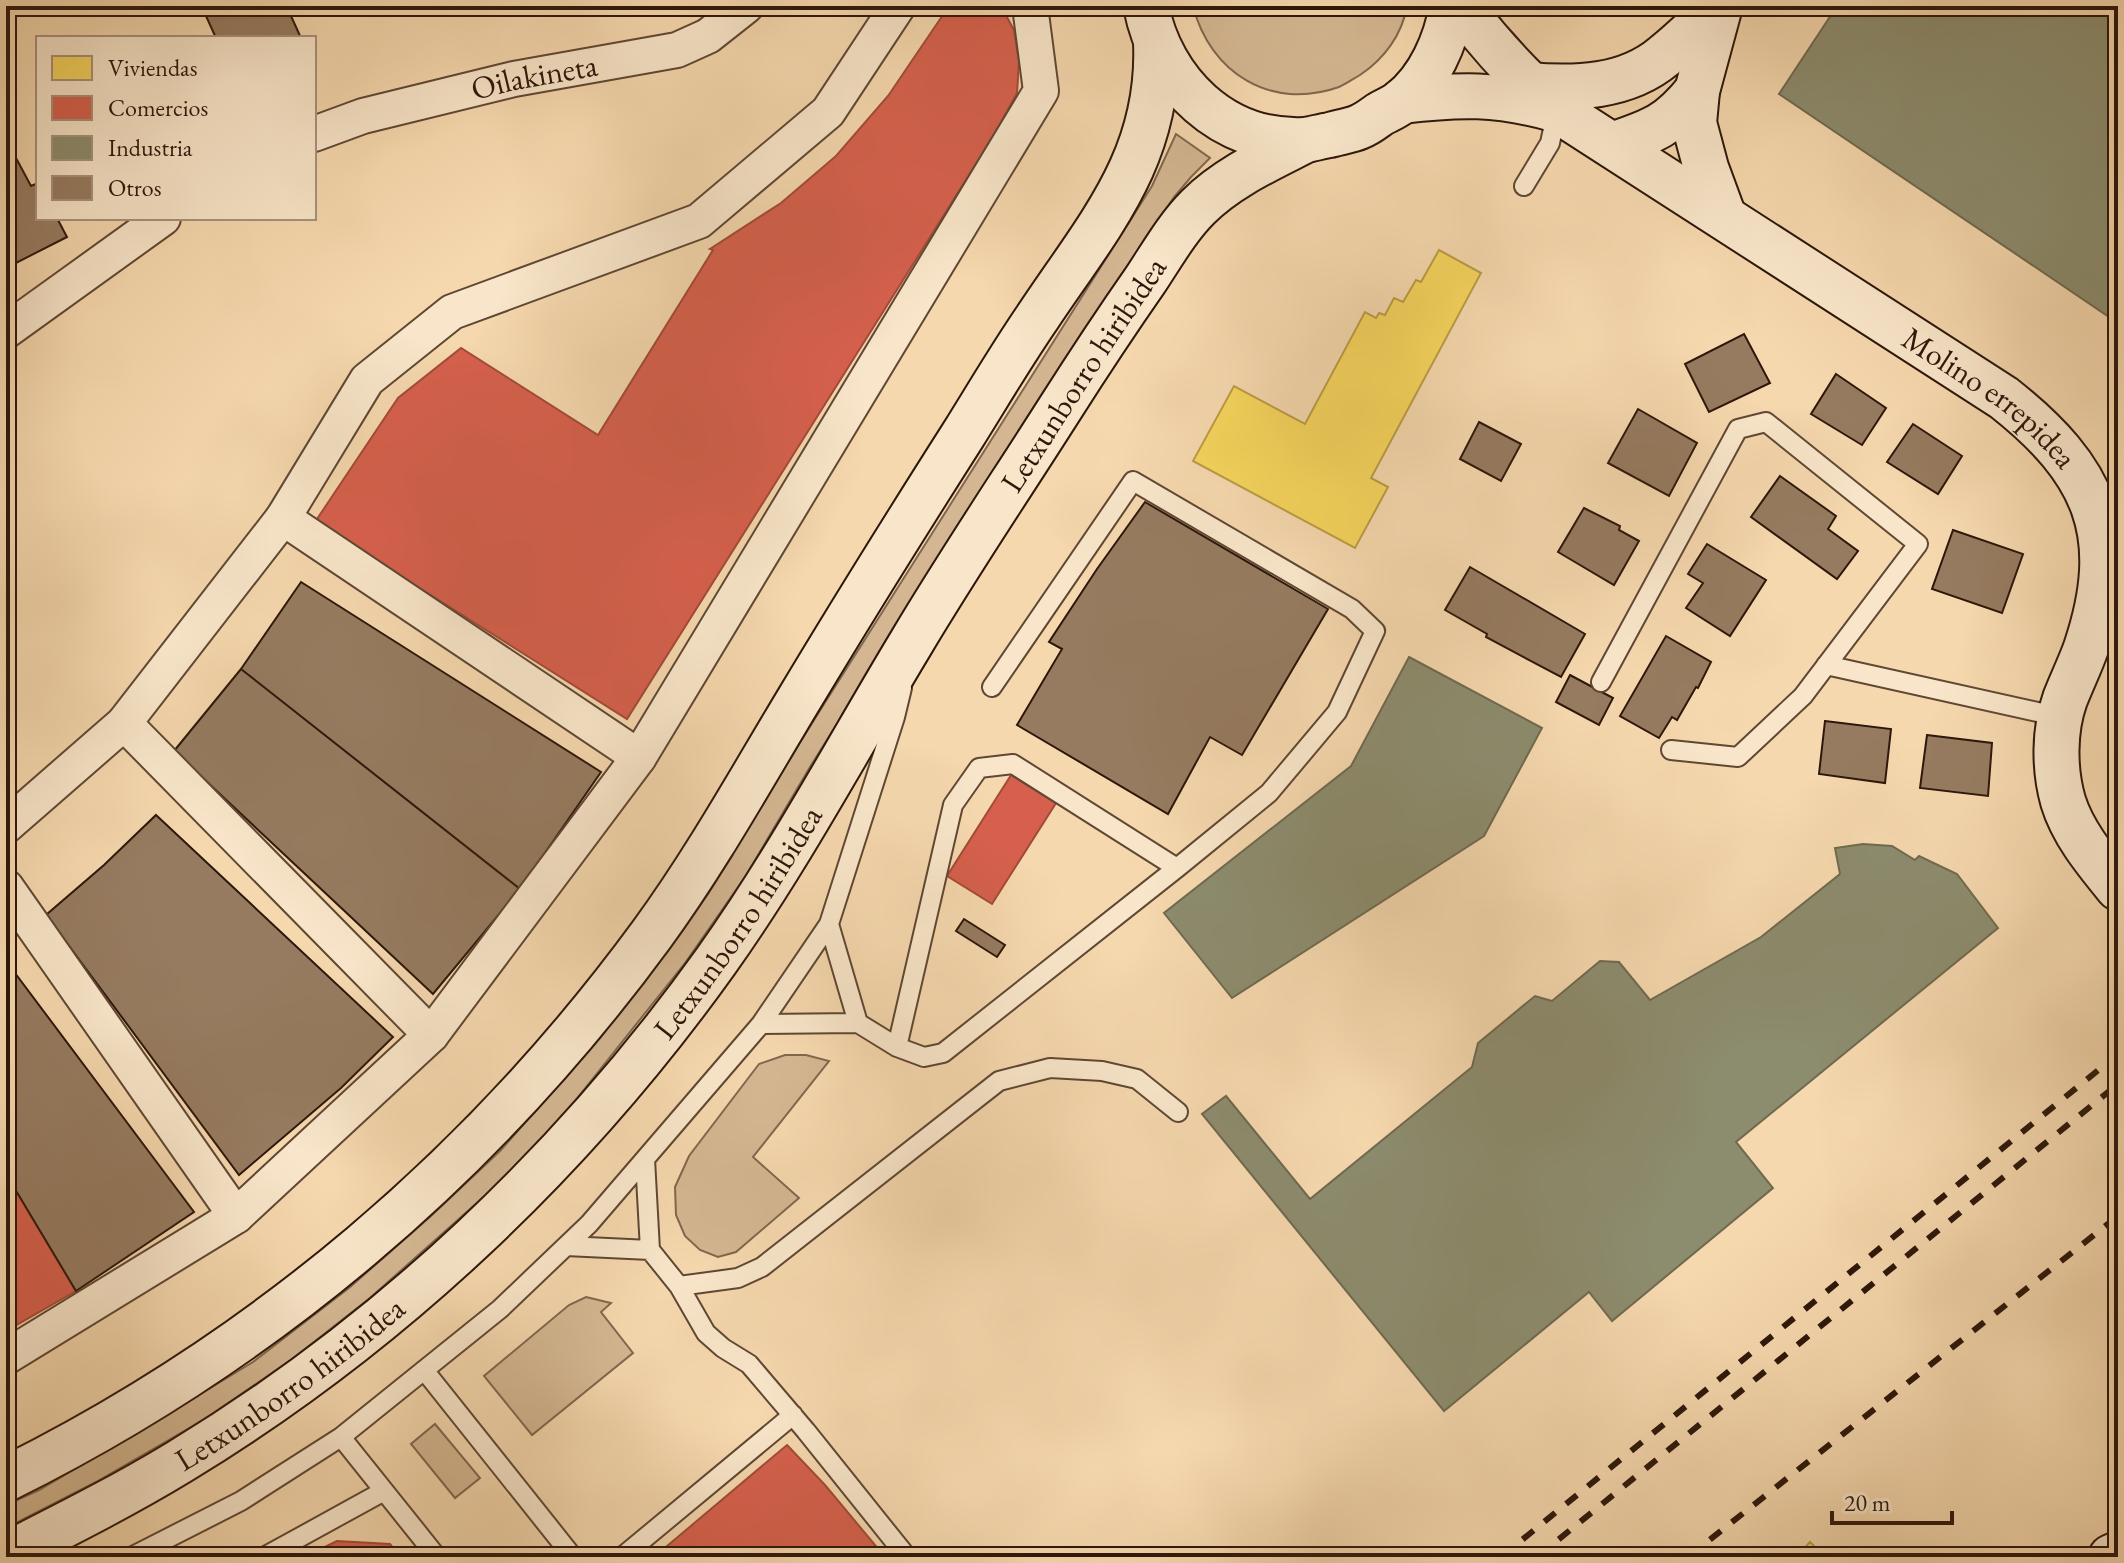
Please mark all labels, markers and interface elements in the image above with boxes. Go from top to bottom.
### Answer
legend [36,36,316,220]
street label: Oilakineta [467,44,601,110]
text: Viviendas [108,52,197,83]
text: Comercios [108,92,208,123]
text: Industria [108,132,193,163]
text: Otros [108,172,162,203]
street label: Letxunborro hiribidea [991,249,1176,500]
street label: Molino errepidea [1894,317,2087,477]
street label: Letxunborro hiribidea [644,798,832,1048]
street label: Letxunborro hiribidea [167,1287,414,1481]
scale bar [1832,1475,1952,1525]
text: 20 m [1844,1487,1891,1518]

